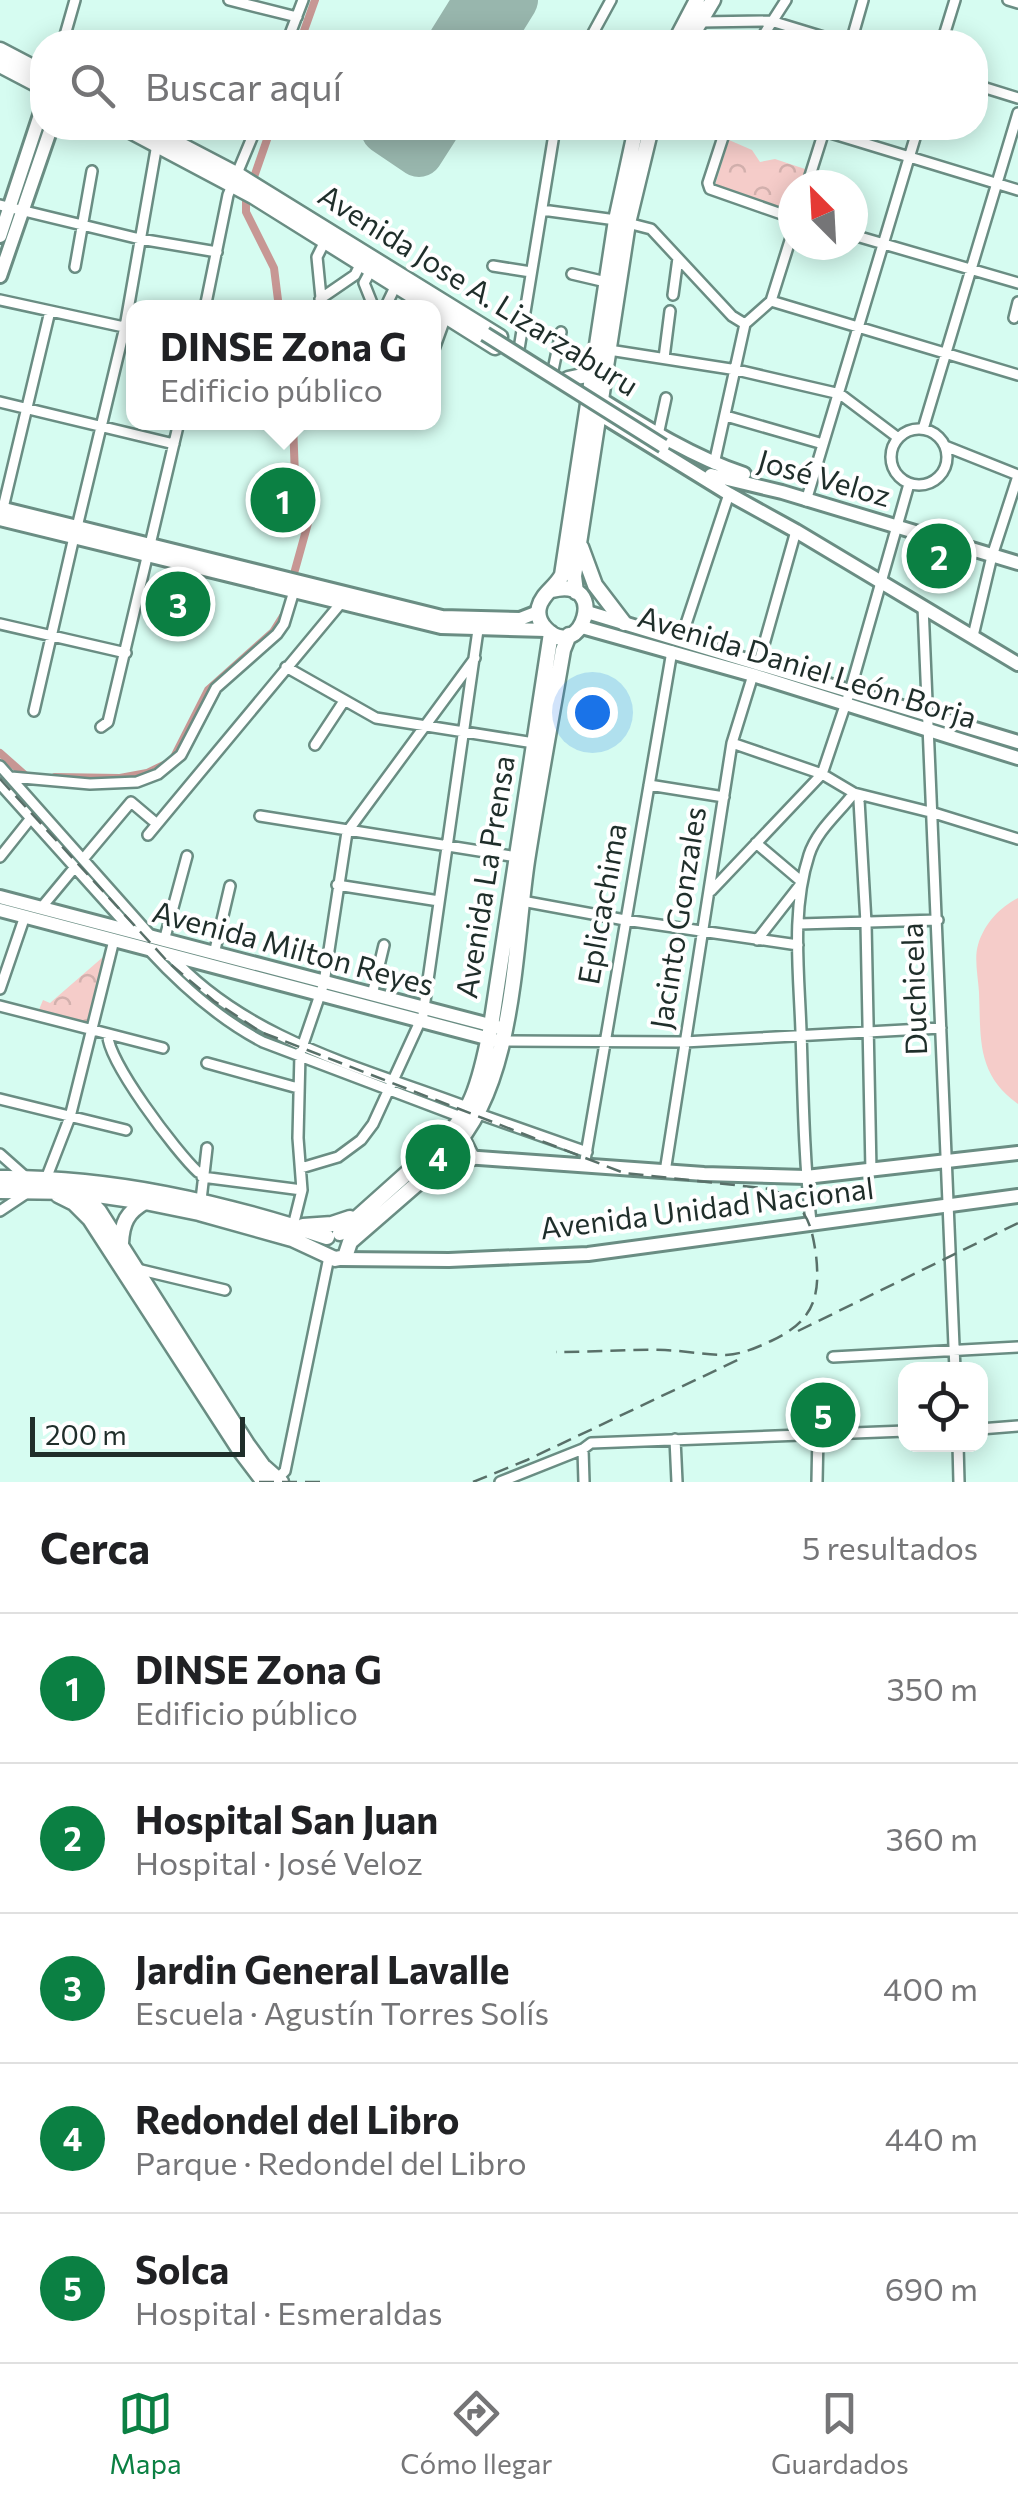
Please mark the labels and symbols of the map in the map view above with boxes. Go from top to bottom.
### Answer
north arrow [778,170,868,260]
street label: Avenida Jose A. Lizarzaburu [312,175,646,403]
street label: José Veloz [754,440,895,513]
pin: 1 [250,462,316,538]
pin: 2 [906,518,972,594]
pin: 3 [146,566,210,642]
street label: Avenida Daniel León Borja [634,596,982,735]
your location [567,687,618,738]
street label: Avenida La Prensa [446,753,521,1001]
street label: Jacinto Gonzales [641,804,712,1031]
street label: Eplicachima [568,820,633,987]
street label: Avenida Milton Reyes [149,891,438,1002]
street label: Duchicela [892,922,933,1056]
pin: 4 [406,1120,470,1194]
street label: Avenida Unidad Nacional [538,1168,876,1245]
pin: 5 [790,1378,856,1452]
scale bar [30,1412,245,1456]

